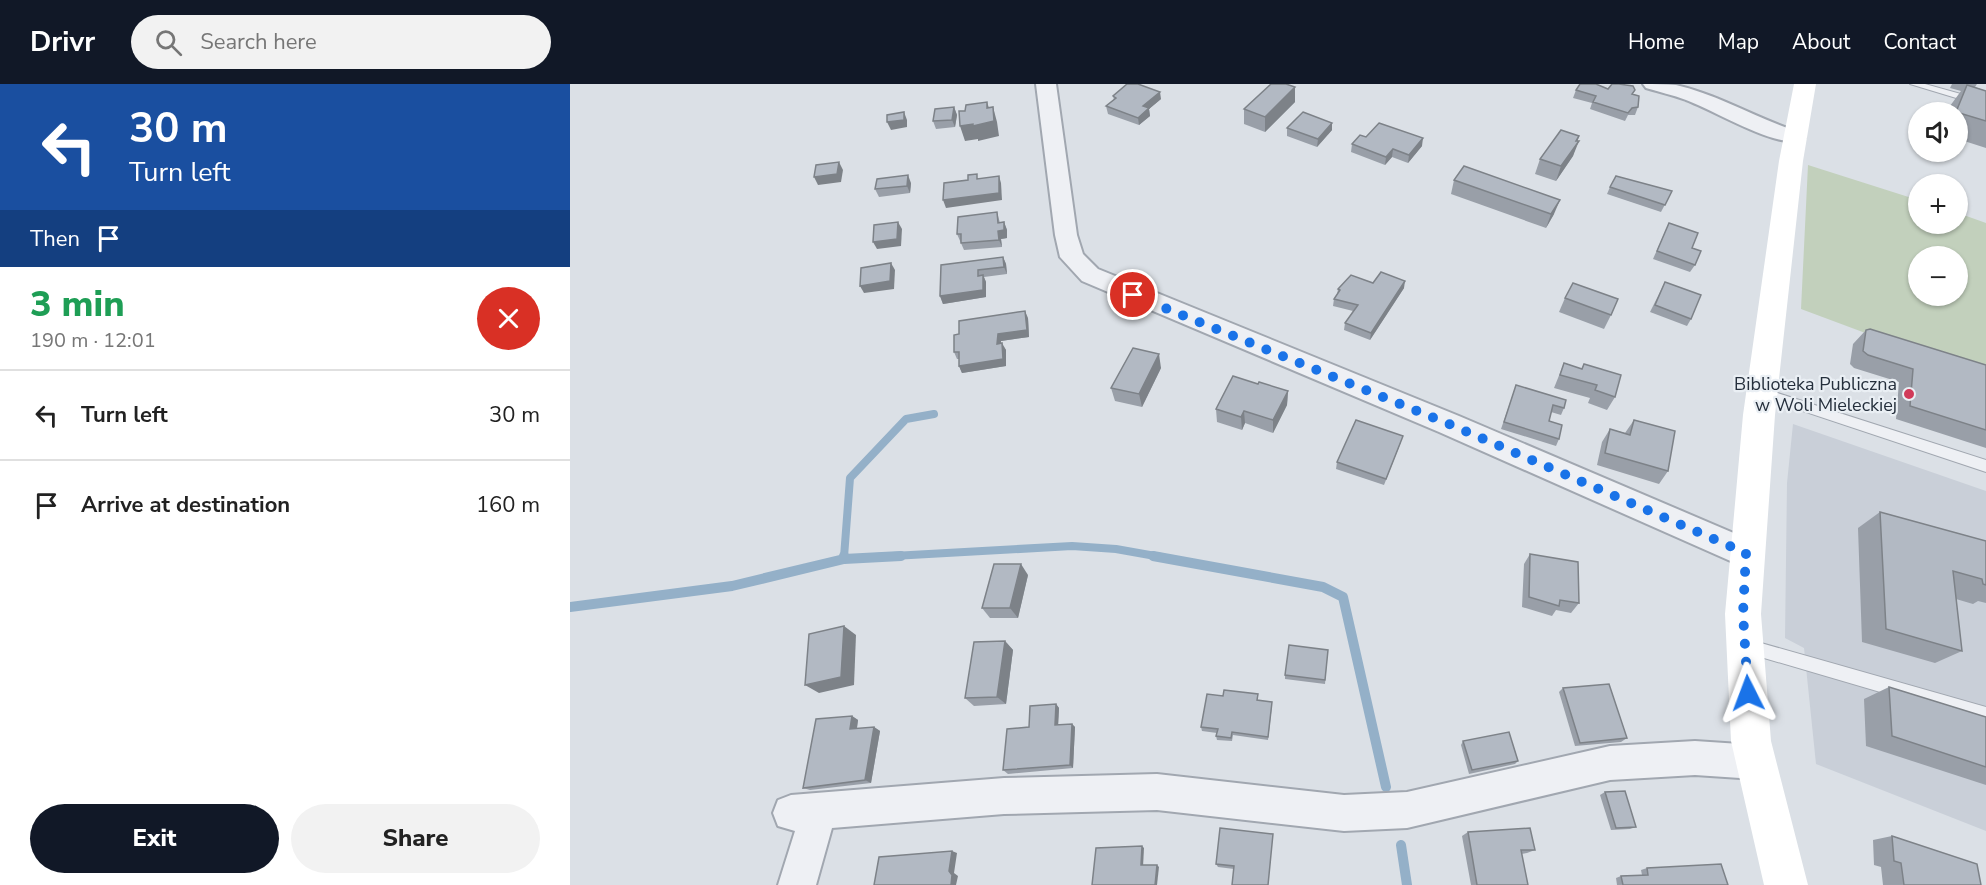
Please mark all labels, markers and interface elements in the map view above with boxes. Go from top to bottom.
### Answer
search box [131,15,551,69]
text: Drivr [30,23,95,61]
icon: search [152,26,185,59]
text: Search here [200,27,317,57]
text: Home [1628,28,1685,56]
text: Map [1718,28,1759,56]
text: About [1792,28,1850,56]
text: Contact [1883,28,1956,56]
text: 30 m [129,100,228,157]
map controls [1908,102,1968,306]
button: sound [1908,102,1968,162]
icon: left [30,108,108,186]
text: Turn left [129,154,230,191]
button: + [1908,174,1968,234]
icon: arrive [92,222,125,255]
text: Then [30,224,80,254]
button: − [1908,246,1968,306]
pin [1107,269,1158,320]
icon: arrive [1116,278,1149,311]
text: 3 min [30,280,125,329]
button: close [477,287,540,350]
text: 190 m · 12:01 [30,327,156,354]
place label: Biblioteka Publiczna w Woli Mieleckiej [1734,372,1897,417]
marker: Biblioteka Publiczna w Woli Mieleckiej [1902,387,1916,401]
icon: left [30,399,63,432]
text: Turn left [81,400,168,430]
text: 30 m [489,400,540,430]
icon: arrive [30,489,63,522]
text: Arrive at destination [81,490,290,520]
text: 160 m [476,490,540,520]
position arrow [1716,661,1780,725]
button: Exit [30,804,279,873]
button: Share [291,804,540,873]

